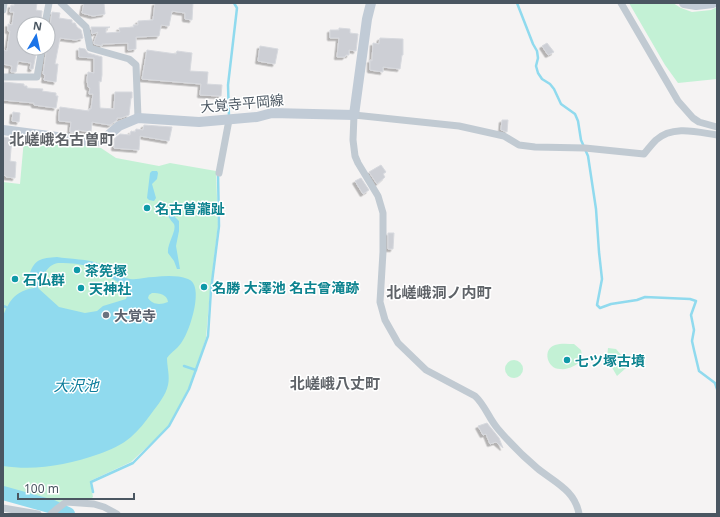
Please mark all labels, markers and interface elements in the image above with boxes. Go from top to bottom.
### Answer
north arrow [16,16,56,56]
text: N [32,18,43,34]
street label: 大覚寺平岡線 [199,90,285,116]
district label: 北嵯峨名古曽町 [9,129,115,149]
place label: 名古曽瀧趾 [155,199,225,218]
marker: 名古曽瀧趾 [142,203,152,213]
place label: 茶筅塚 [85,261,127,280]
marker: 茶筅塚 [72,265,82,275]
place label: 石仏群 [23,270,65,289]
marker: 石仏群 [10,274,20,284]
place label: 名勝 大澤池 名古曾滝跡 [212,278,359,297]
place label: 天神社 [89,279,131,298]
marker: 名勝 大澤池 名古曾滝跡 [199,282,209,292]
district label: 北嵯峨洞ノ内町 [386,282,492,302]
marker: 天神社 [76,283,86,293]
place label: 大覚寺 [114,306,156,325]
marker: 大覚寺 [101,310,111,320]
place label: 七ツ塚古墳 [575,351,645,370]
marker: 七ツ塚古墳 [562,355,572,365]
district label: 北嵯峨八丈町 [290,373,380,393]
water label: 大沢池 [53,375,100,395]
scale bar [18,475,134,501]
text: 100 m [24,480,59,497]

